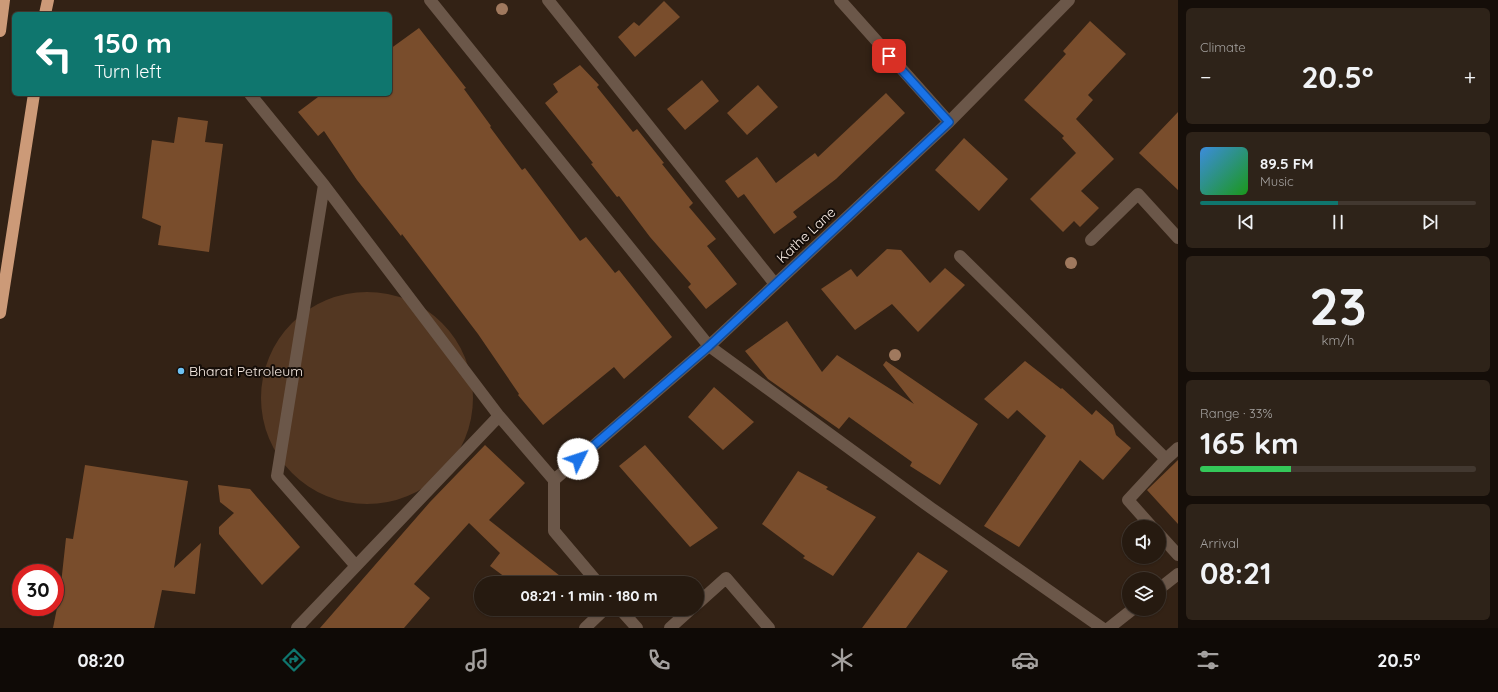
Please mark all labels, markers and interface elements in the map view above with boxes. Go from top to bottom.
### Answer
text: 150 m [94,25,172,60]
icon: left [28,28,80,80]
pin [872,39,906,73]
text: Climate [1200,39,1246,55]
icon: arrive [878,45,900,67]
text: 20.5° [1302,58,1374,96]
text: Turn left [94,60,162,83]
text: − [1200,63,1211,91]
text: + [1464,63,1476,91]
text: 89.5 FM [1260,154,1313,173]
text: Music [1260,173,1294,189]
street label: Kathe Lane [773,203,839,267]
icon: previous [1235,211,1257,233]
icon: pause [1327,211,1349,233]
icon: next [1419,211,1441,233]
text: 23 [1309,273,1367,338]
text: km/h [1322,332,1354,348]
place label: Bharat Petroleum [189,362,303,380]
marker: Bharat Petroleum [176,366,186,376]
text: Range · 33% [1200,405,1273,421]
text: 165 km [1200,424,1299,462]
position arrow [557,438,599,480]
map controls [1122,520,1166,616]
button: sound [1122,520,1166,564]
text: Arrival [1200,535,1239,551]
text: 08:21 [1200,554,1272,592]
speed limit sign: 30 [12,564,64,616]
button: layers [1122,572,1166,616]
text: 08:21 · 1 min · 180 m [521,586,658,605]
icon: directions [280,646,308,674]
icon: music [463,646,491,674]
icon: phone [645,646,673,674]
icon: climate [828,646,856,674]
icon: car [1011,646,1039,674]
icon: filters [1194,646,1222,674]
text: 08:20 [77,649,125,672]
text: 20.5° [1377,649,1420,672]

